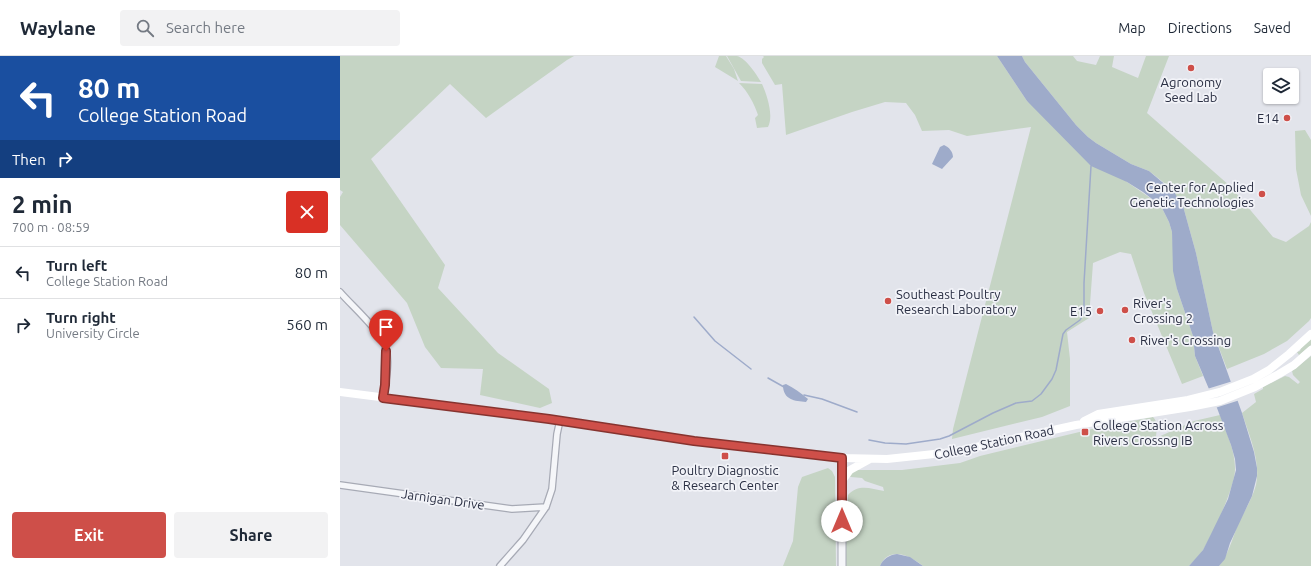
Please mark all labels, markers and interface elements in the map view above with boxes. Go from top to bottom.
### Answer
search box [120,10,400,46]
text: Waylane [20,17,96,39]
icon: search [134,17,156,39]
text: Search here [166,19,245,36]
text: Map [1118,20,1146,36]
text: Directions [1168,20,1232,36]
text: Saved [1254,20,1291,36]
marker: Agronomy Seed Lab [1186,63,1196,73]
map controls [1263,68,1299,104]
button: layers [1263,68,1299,104]
icon: left [12,72,64,124]
text: 80 m [78,72,140,103]
place label: Agronomy Seed Lab [1161,75,1221,104]
text: College Station Road [78,105,247,125]
place label: E14 [1257,111,1279,125]
marker: E14 [1282,113,1292,123]
icon: right [54,148,76,170]
text: Then [12,151,46,168]
place label: Center for Applied Genetic Technologies [1130,180,1254,209]
marker: Center for Applied Genetic Technologies [1257,189,1267,199]
text: 2 min [12,191,73,218]
button: close [286,191,328,233]
text: 700 m · 08:59 [12,220,90,234]
text: Turn left [46,257,107,274]
icon: left [12,262,34,284]
text: 80 m [295,264,328,281]
text: College Station Road [46,274,168,288]
place label: Southeast Poultry Research Laboratory [896,287,1016,316]
marker: Southeast Poultry Research Laboratory [883,296,893,306]
place label: River's Crossing 2 [1133,296,1193,325]
place label: E15 [1070,304,1092,318]
marker: River's Crossing 2 [1120,305,1130,315]
marker: E15 [1095,306,1105,316]
text: Turn right [46,309,116,326]
pin [369,310,403,351]
icon: right [12,314,34,336]
text: 560 m [286,316,328,333]
icon: arrive [375,316,397,338]
text: University Circle [46,326,140,340]
place label: River's Crossing [1140,333,1231,347]
marker: River's Crossing [1127,335,1137,345]
place label: College Station Across Rivers Crossng IB [1093,418,1224,447]
street label: College Station Road [933,422,1055,462]
marker: College Station Across Rivers Crossng IB [1080,427,1090,437]
marker: Poultry Diagnostic & Research Center [720,451,730,461]
place label: Poultry Diagnostic & Research Center [671,463,779,492]
street label: Jarnigan Drive [400,486,486,512]
position arrow [821,500,863,542]
button: Exit [12,512,166,558]
button: Share [174,512,328,558]

